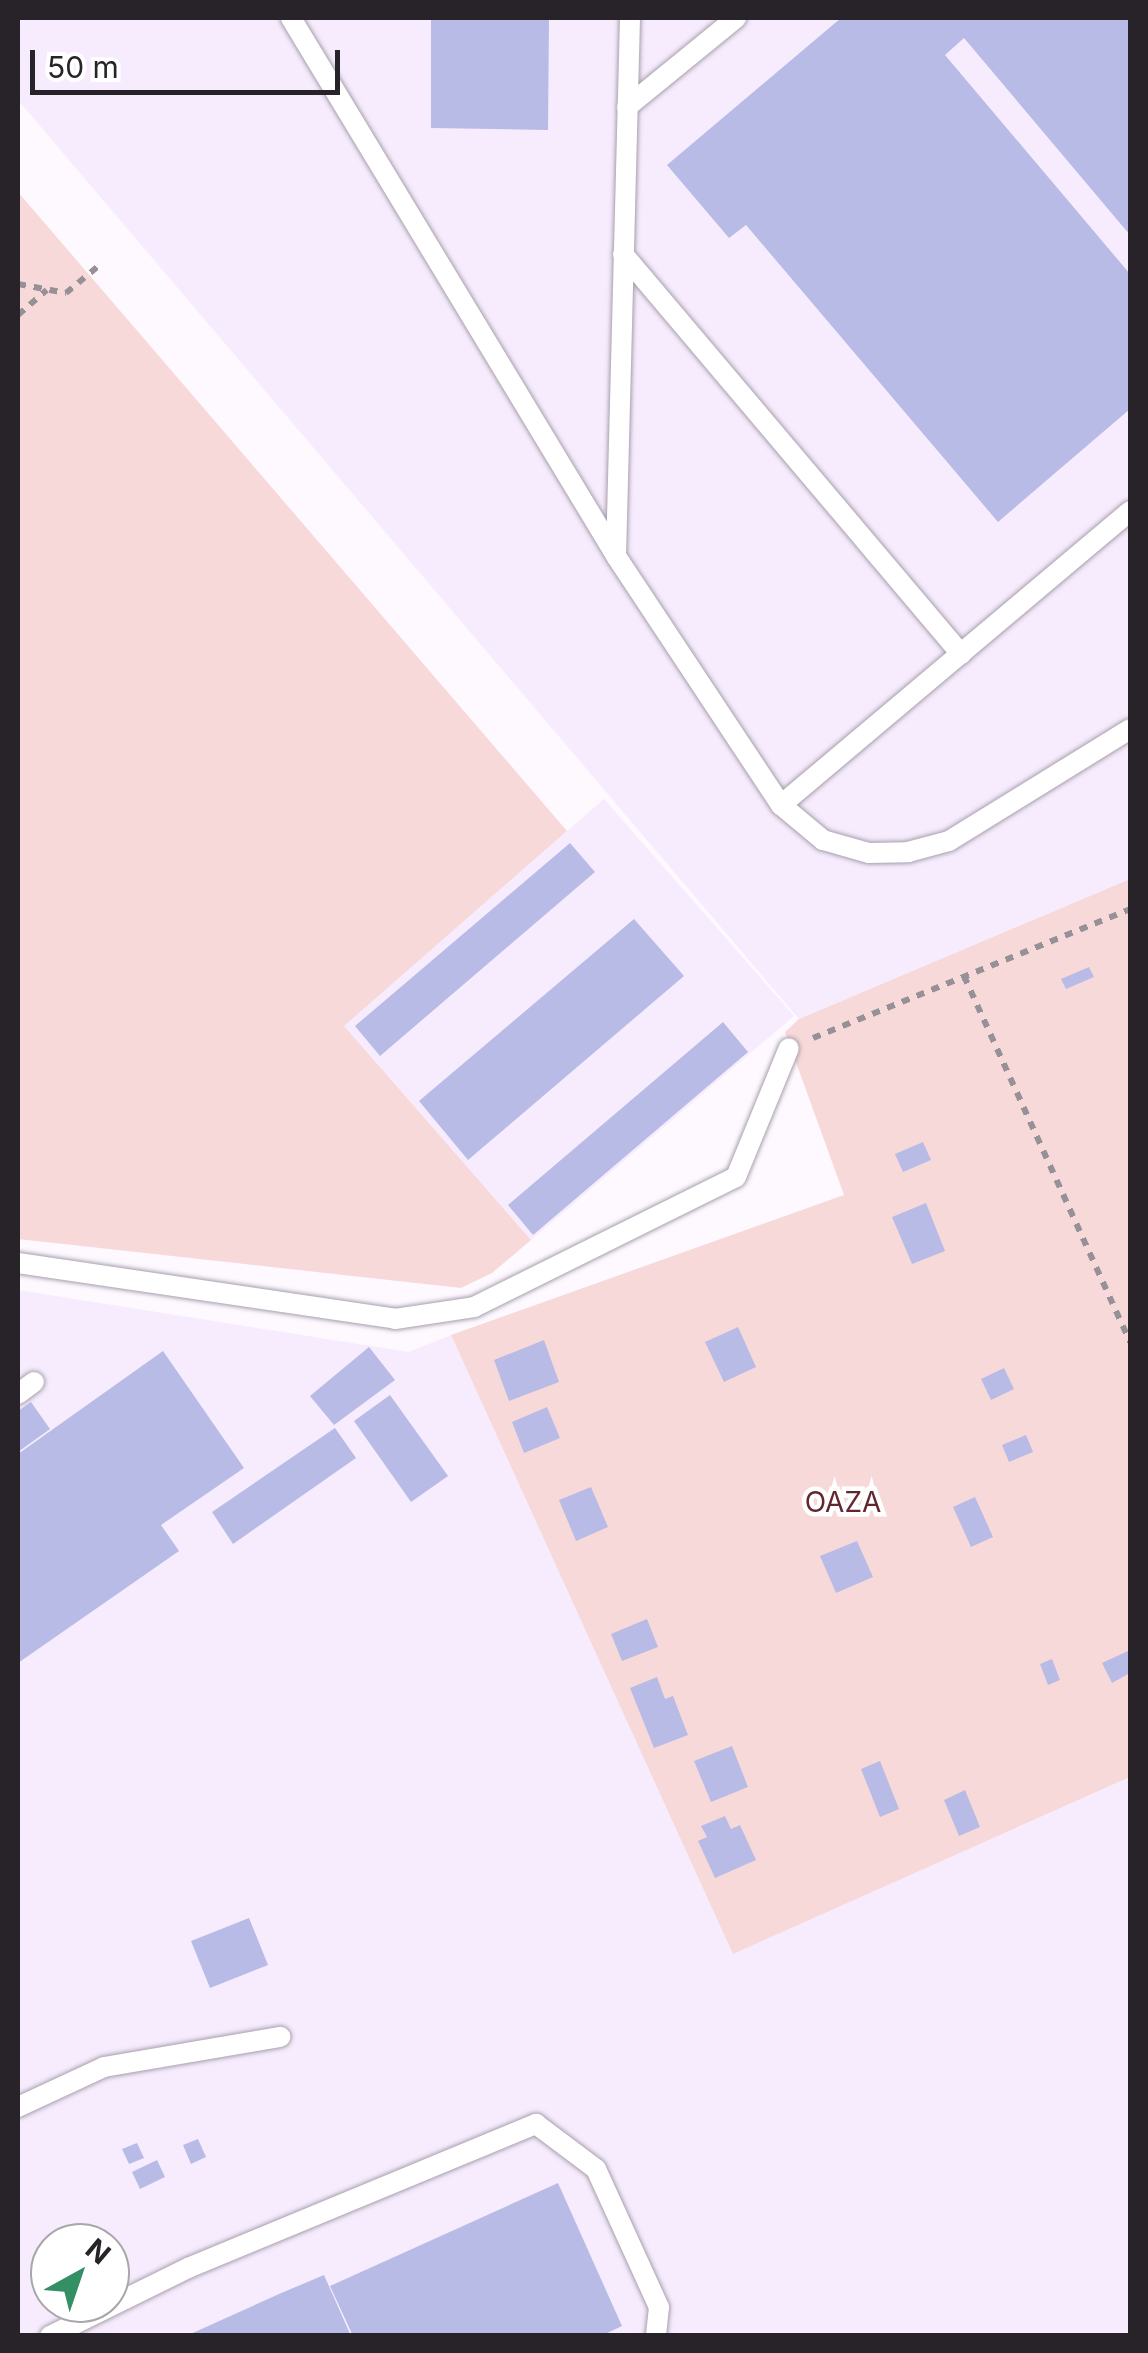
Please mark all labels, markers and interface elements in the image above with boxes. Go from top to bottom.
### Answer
scale bar [35,30,345,92]
text: 50 m [47,49,119,85]
park label: OAZA [805,1485,881,1519]
north arrow [30,2223,130,2323]
text: N [79,2232,117,2271]

